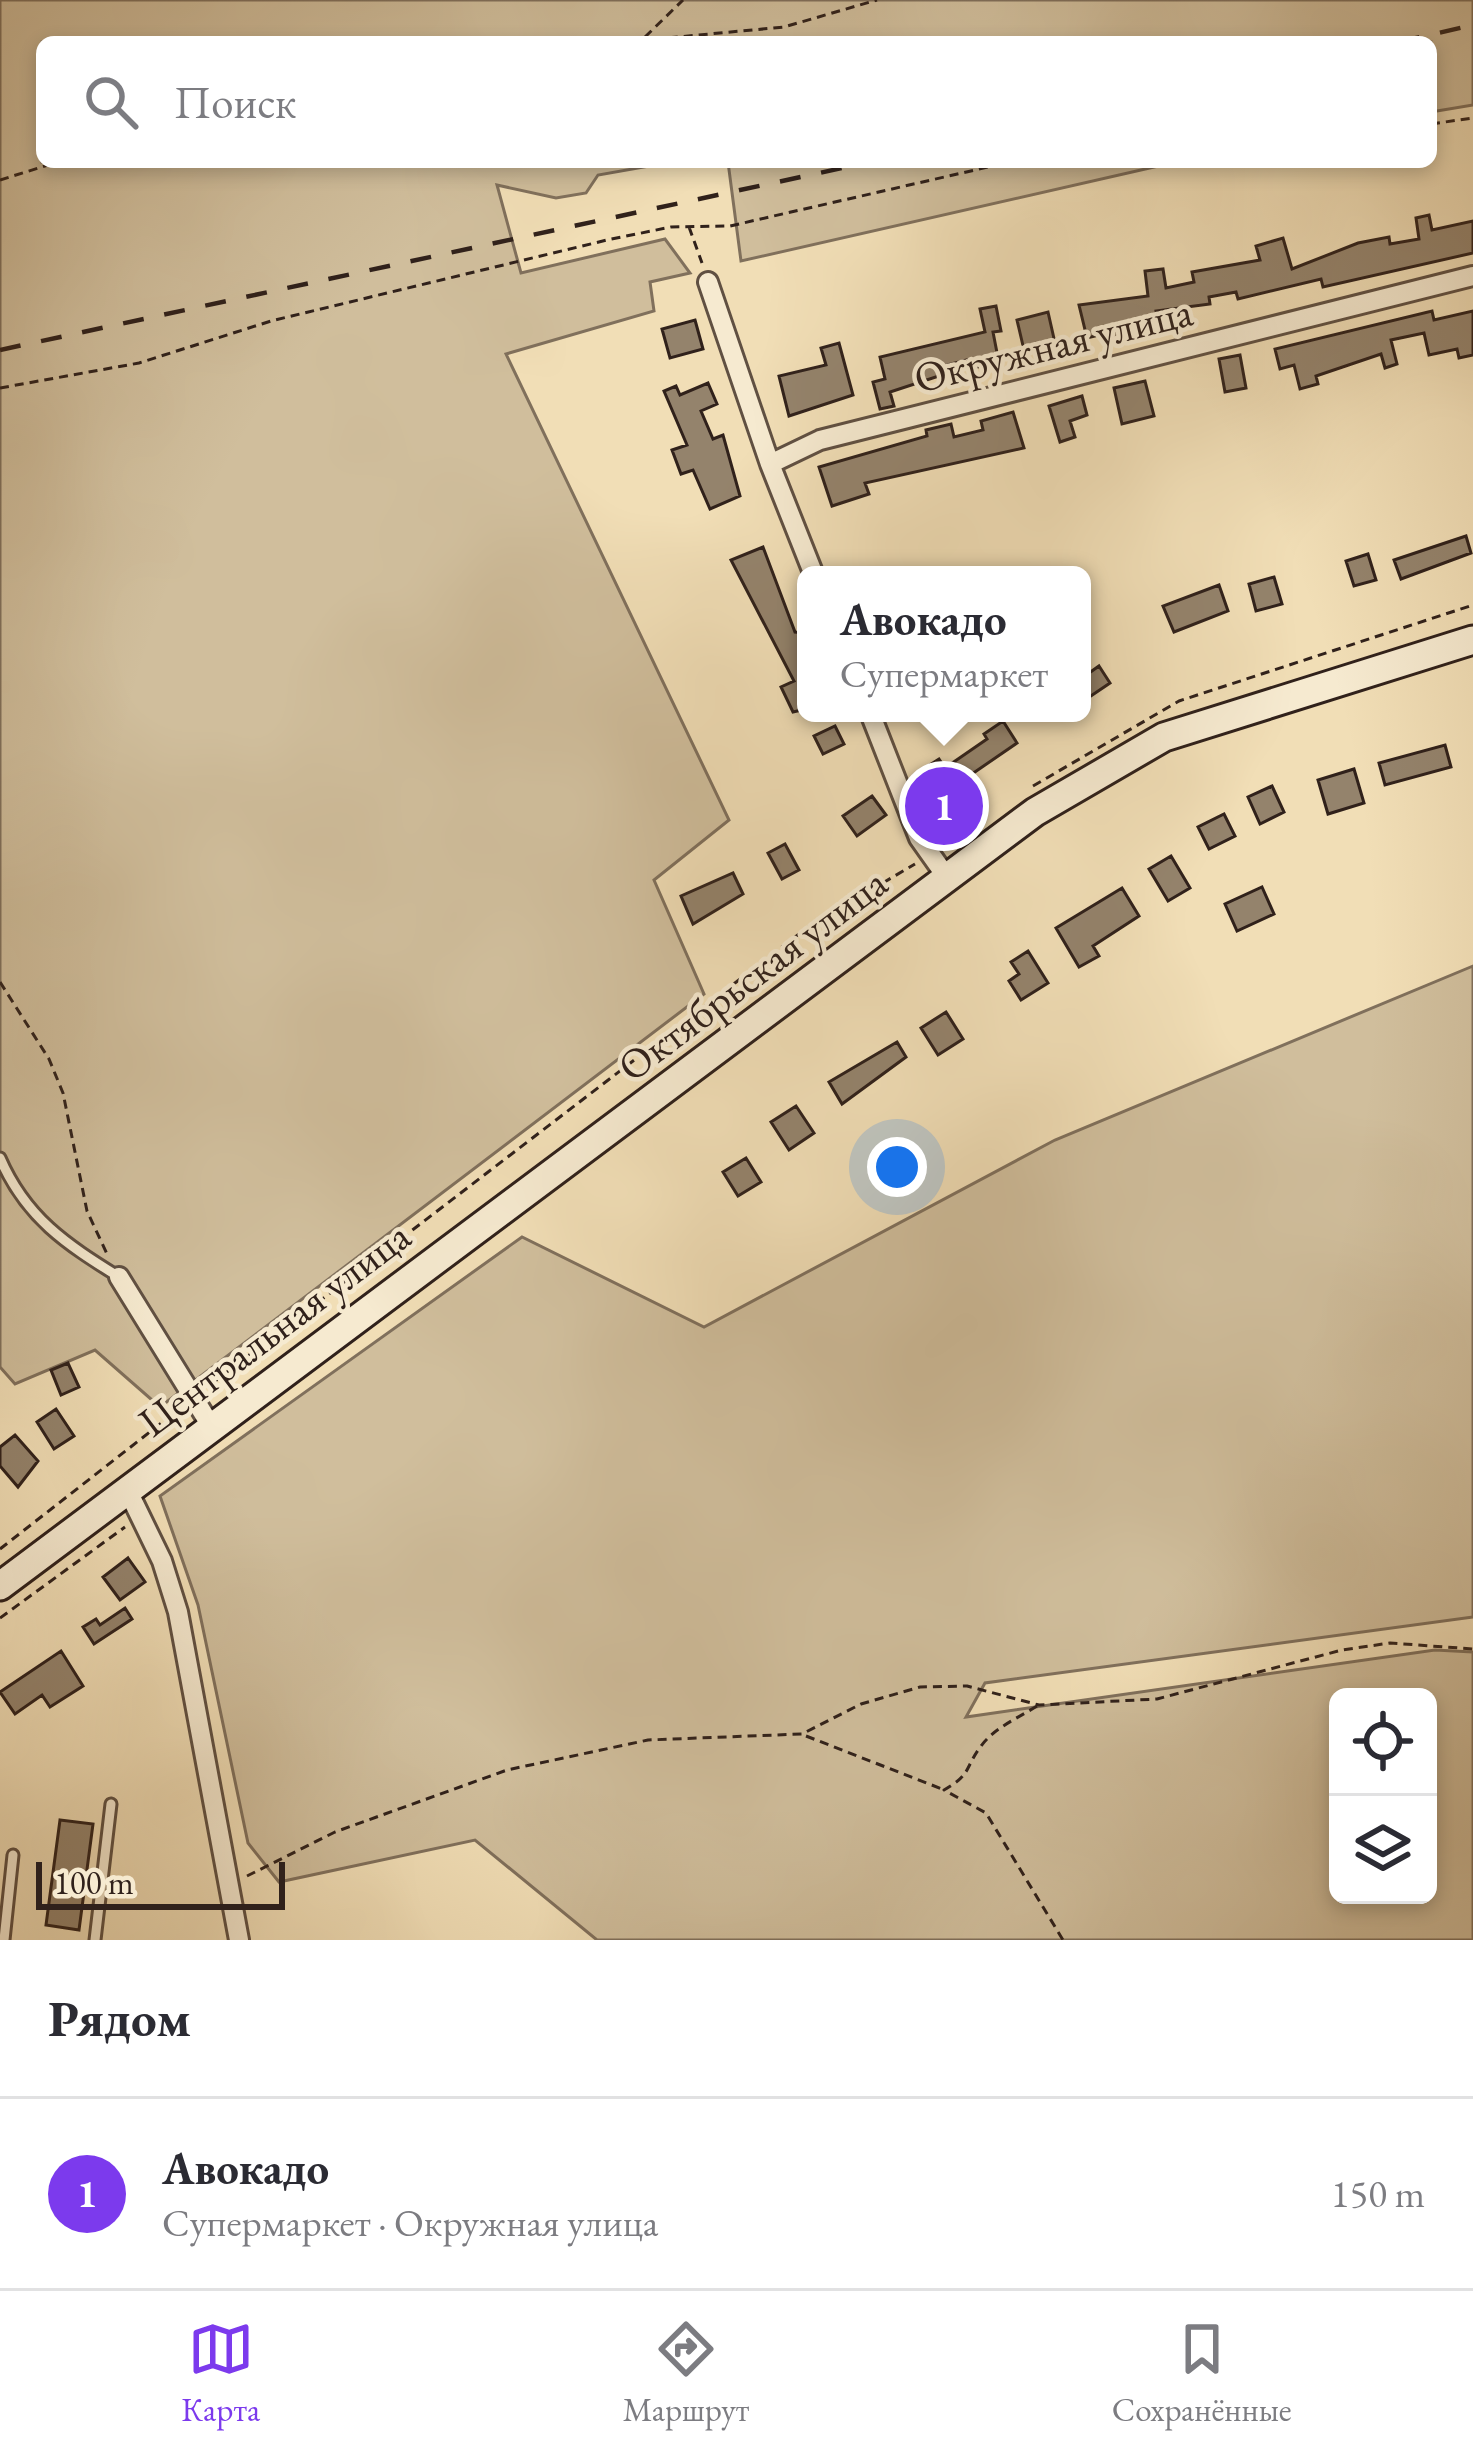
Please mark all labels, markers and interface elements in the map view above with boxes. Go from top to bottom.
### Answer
search box [36,36,1437,168]
icon: search [78,69,144,135]
text: Поиск [174,73,296,131]
street label: Окружная улица [908,283,1198,406]
popup [797,566,1091,722]
text: Авокадо [840,590,1007,648]
text: Супермаркет [840,648,1048,699]
pin: 1 [905,761,983,851]
street label: Октябрьская улица [607,855,898,1094]
your location [867,1137,927,1197]
street label: Центральная улица [127,1208,421,1449]
map controls [1329,1688,1437,1904]
button: locate [1329,1688,1437,1796]
button: layers [1329,1796,1437,1904]
scale bar [36,1856,285,1909]
text: 100 m [54,1861,134,1904]
text: Рядом [48,1985,191,2051]
text: Авокадо [162,2139,329,2197]
text: 1 [77,2168,97,2219]
text: 150 m [1331,2168,1425,2219]
text: Супермаркет · Окружная улица [162,2197,658,2248]
tab: Карта [181,2316,260,2431]
tab: Маршрут [623,2316,749,2431]
tab: Сохранённые [1112,2316,1292,2431]

